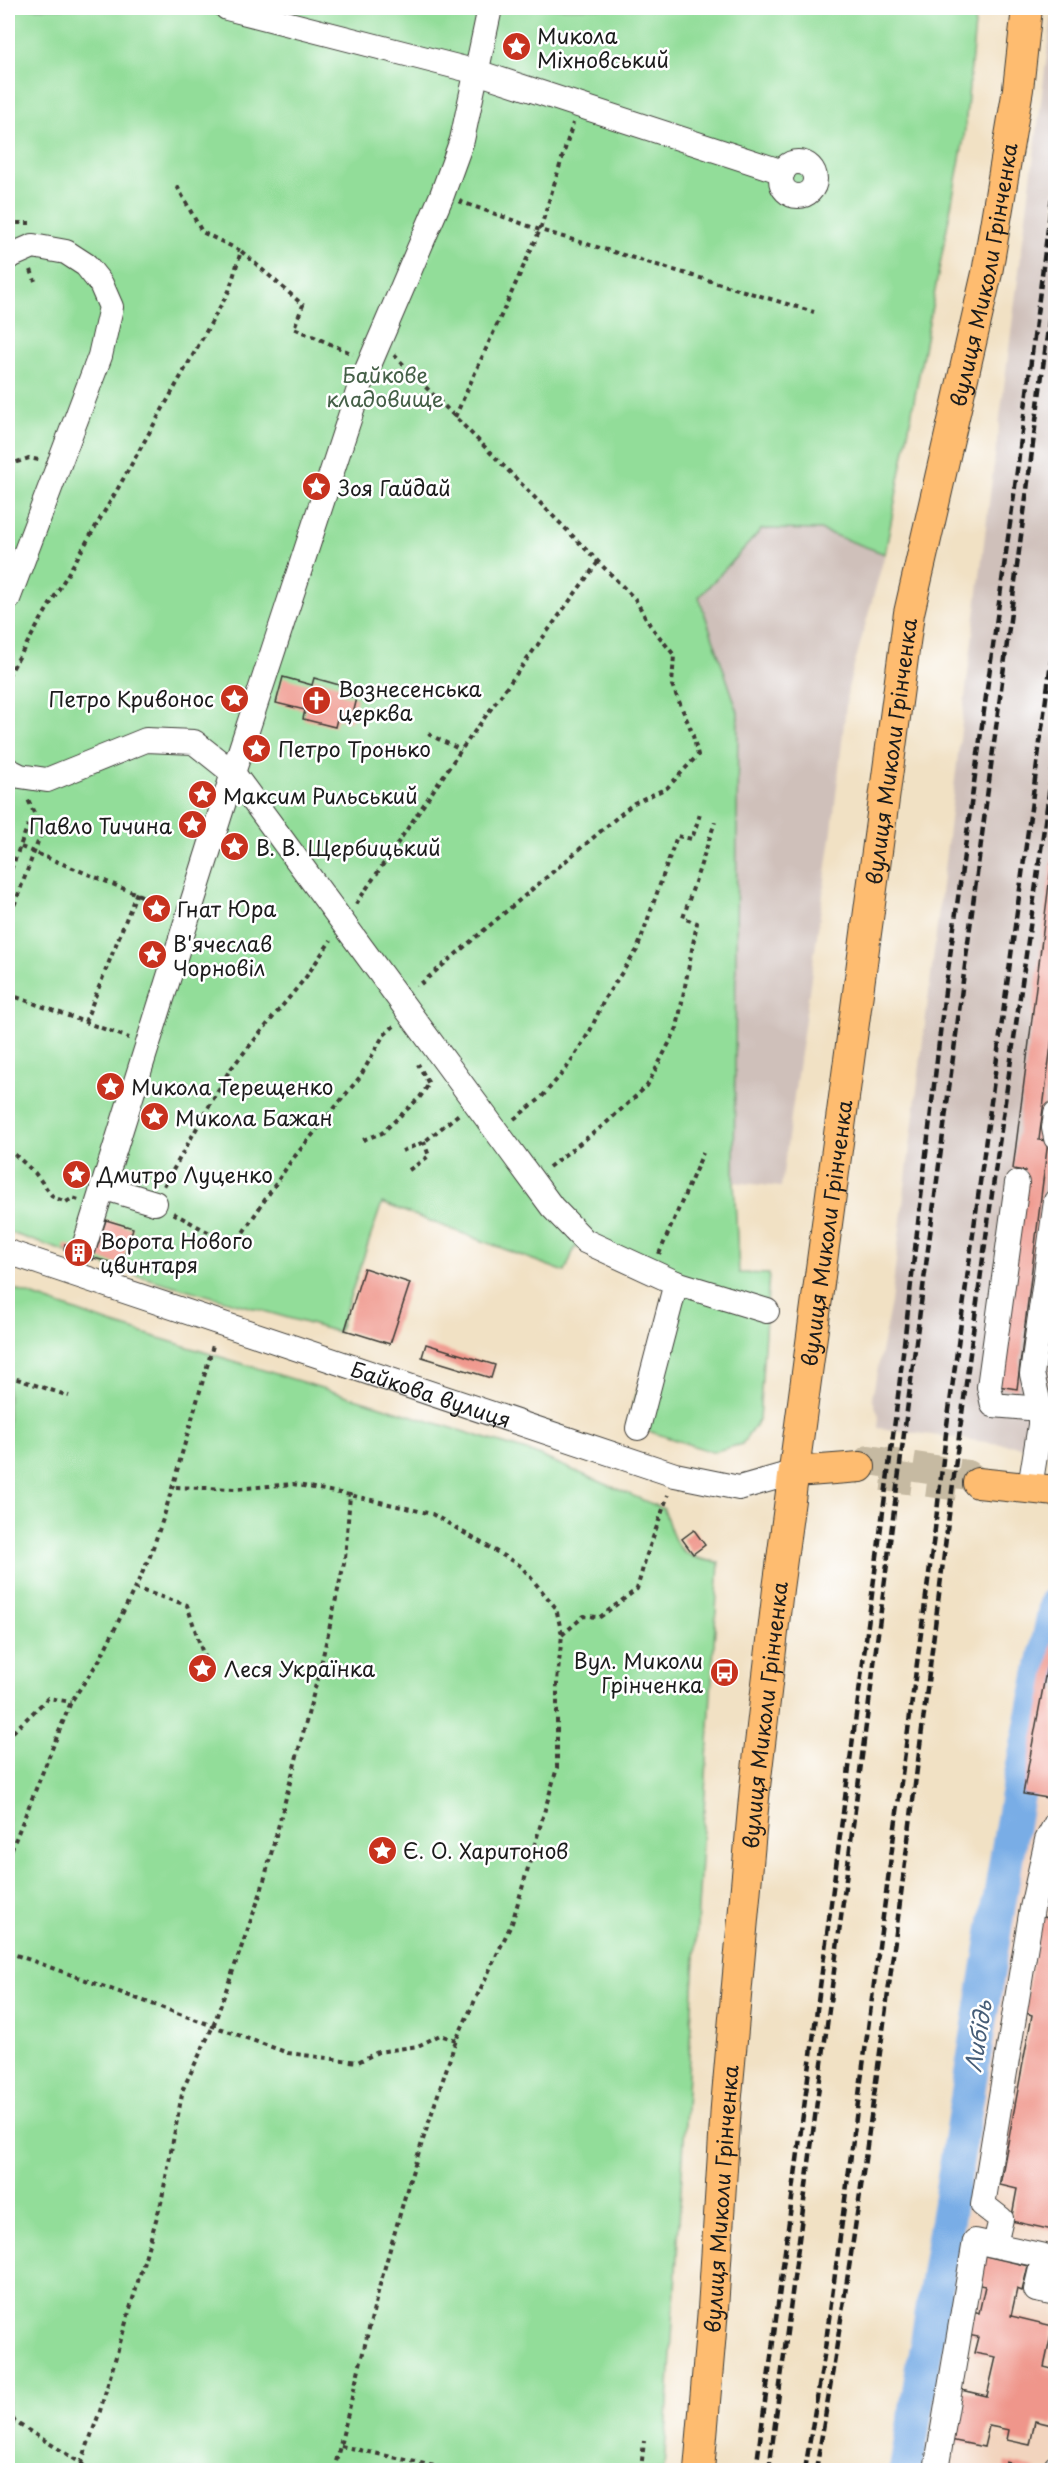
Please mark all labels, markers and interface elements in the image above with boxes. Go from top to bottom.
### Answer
place label: Микола Міхновський [537,19,669,75]
place icon: Микола Міхновський [500,31,532,63]
street label: вулиця Миколи Грінченка [941,140,1025,410]
park label: Байкове кладовище [326,358,444,414]
place icon: Зоя Гайдай [301,471,333,503]
place label: Зоя Гайдай [338,471,451,503]
street label: вулиця Миколи Грінченка [857,616,924,886]
place label: Вознесенська церква [338,672,481,728]
place label: Петро Кривонос [49,682,214,714]
place icon: Петро Кривонос [219,682,251,714]
church icon: Вознесенська церква [301,684,333,716]
place icon: Петро Тронько [241,732,273,764]
place label: Петро Тронько [278,732,431,764]
place icon: Максим Рильський [186,779,218,811]
place label: Максим Рильський [223,779,418,811]
place label: Павло Тичина [29,809,173,841]
place icon: Павло Тичина [177,809,209,841]
place icon: В. В. Щербицький [219,831,251,863]
place label: В. В. Щербицький [256,831,441,863]
place icon: Гнат Юра [140,892,172,924]
place label: Гнат Юра [177,892,276,924]
place label: В'ячеслав Чорновіл [173,927,272,983]
place icon: В'ячеслав Чорновіл [136,939,168,971]
place icon: Микола Терещенко [94,1070,126,1102]
place label: Микола Терещенко [131,1070,333,1102]
street label: вулиця Миколи Грінченка [792,1098,860,1368]
place icon: Микола Бажан [138,1101,170,1133]
place label: Микола Бажан [175,1101,332,1133]
place icon: Дмитро Луценко [60,1158,92,1190]
place label: Дмитро Луценко [96,1158,273,1190]
place label: Ворота Нового цвинтаря [100,1224,253,1280]
building icon: Ворота Нового цвинтаря [63,1236,95,1268]
street label: Байкова вулиця [347,1352,515,1435]
street label: вулиця Миколи Грінченка [733,1579,795,1850]
place label: Вул. Миколи Грінченка [574,1644,703,1700]
place icon: Леся Українка [187,1652,219,1684]
place label: Леся Українка [224,1652,375,1684]
bus stop icon: Вул. Миколи Грінченка [708,1656,740,1688]
place icon: Є. О. Харитонов [366,1834,398,1866]
place label: Є. О. Харитонов [403,1834,568,1866]
water label: Либідь [955,1996,999,2074]
street label: вулиця Миколи Грінченка [695,2063,746,2334]

